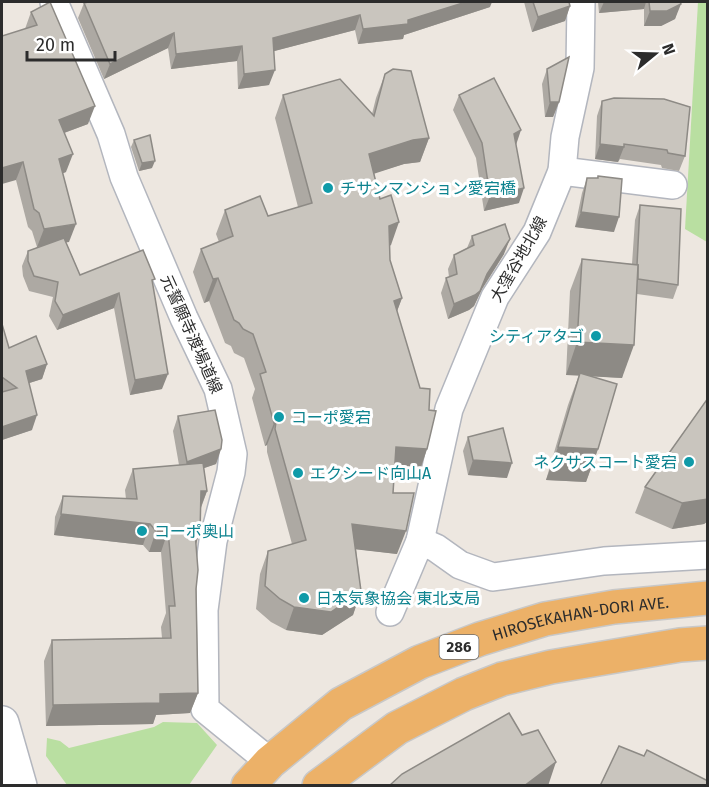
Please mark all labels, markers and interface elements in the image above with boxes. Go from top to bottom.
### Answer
scale bar [27,24,116,62]
north arrow [625,24,685,84]
text: 20 m [36,34,75,56]
text: N [658,41,679,57]
place label: チサンマンション愛宕橋 [340,179,516,198]
marker: チサンマンション愛宕橋 [321,181,335,195]
street label: 大窪谷地北線 [486,213,551,306]
street label: 元誓願寺渡場道線 [157,272,226,397]
place label: シティアタゴ [489,327,584,346]
marker: シティアタゴ [589,329,603,343]
place label: コーポ愛宕 [291,408,371,427]
marker: コーポ愛宕 [272,410,286,424]
place label: ネクサスコート愛宕 [533,453,677,472]
marker: ネクサスコート愛宕 [682,455,696,469]
place label: エクシード向山A [310,464,432,483]
marker: エクシード向山A [291,466,305,480]
place label: コーポ奥山 [154,522,234,541]
marker: コーポ奥山 [135,524,149,538]
place label: 日本気象協会 東北支局 [316,589,480,608]
marker: 日本気象協会 東北支局 [297,591,311,605]
street label: HIROSEKAHAN-DORI AVE. [490,593,670,645]
road number: 286 [440,635,478,659]

